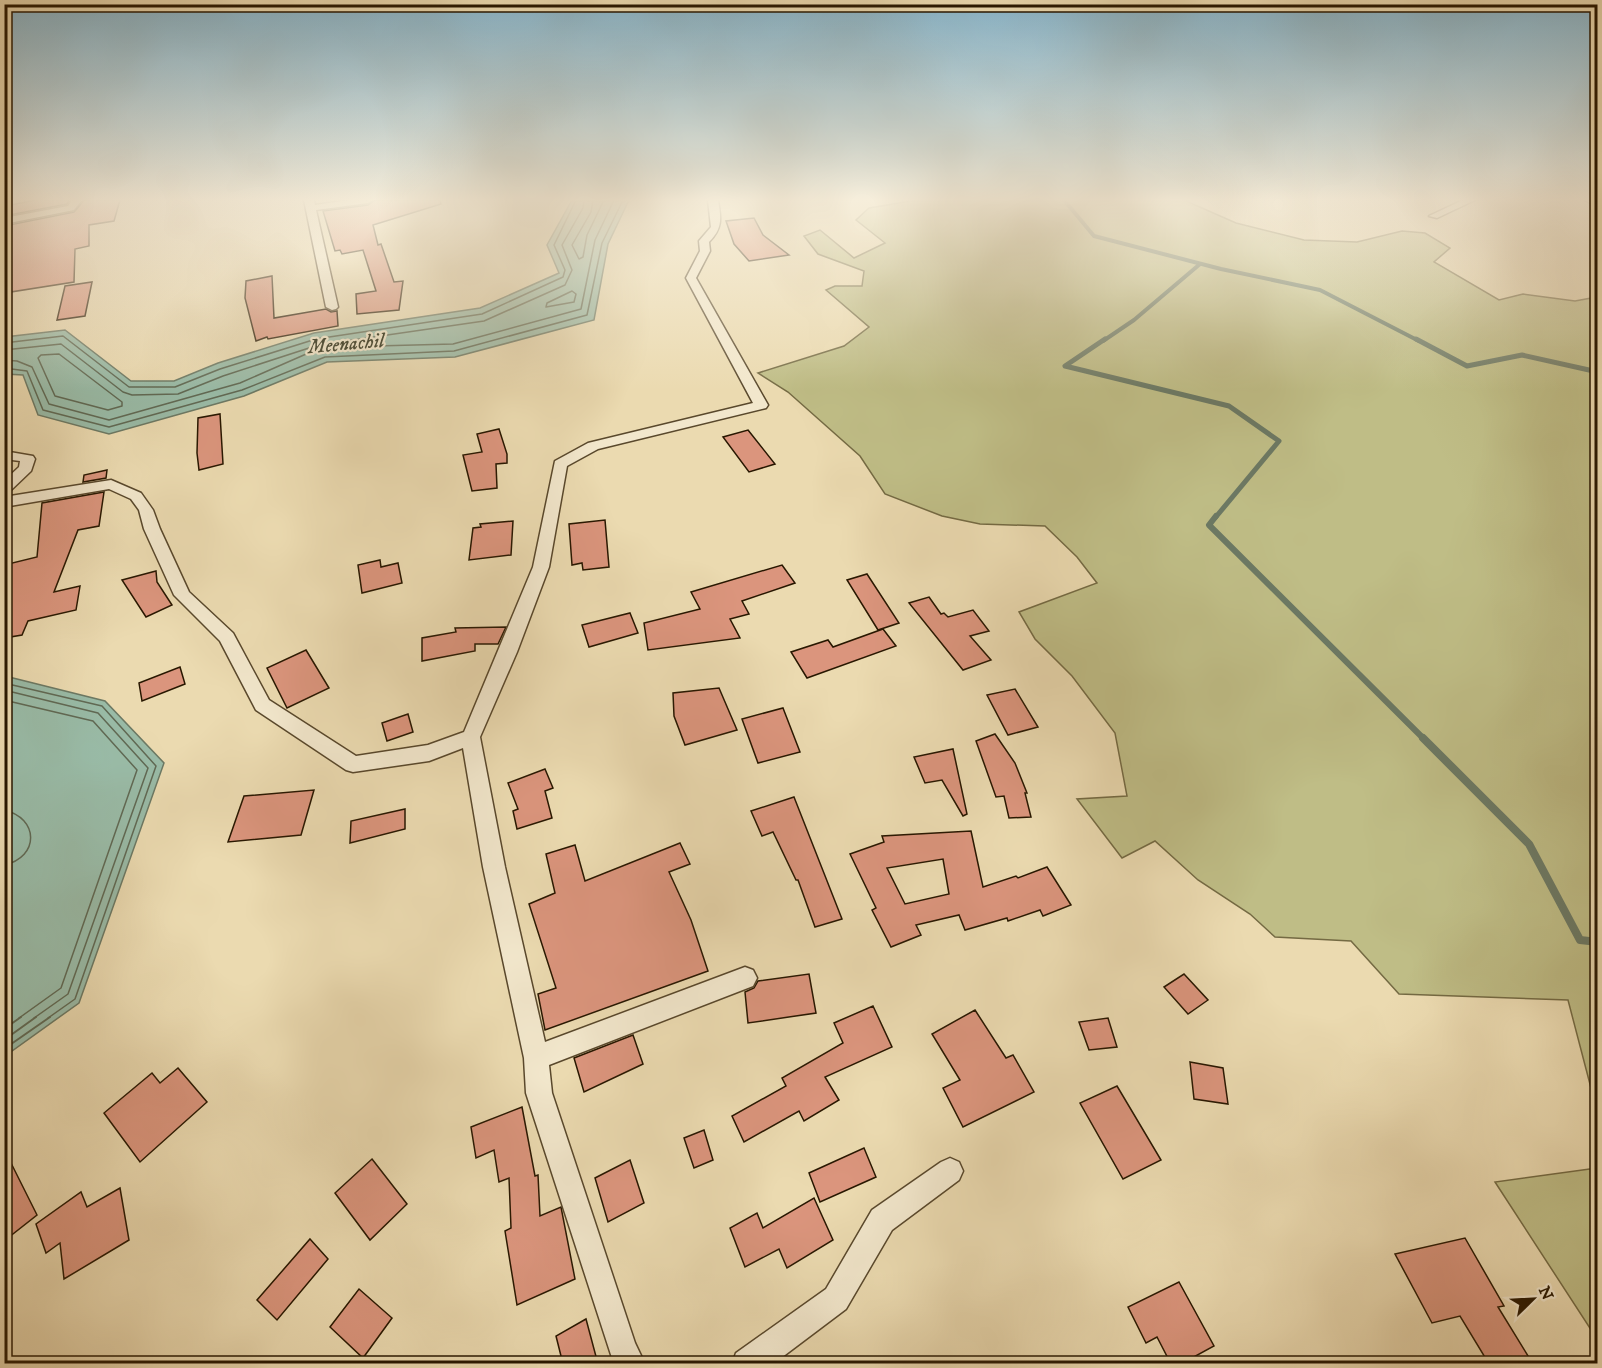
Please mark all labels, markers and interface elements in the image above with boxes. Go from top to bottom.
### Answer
water label: Meenachil [305,329,387,360]
north arrow [1503,1269,1563,1329]
text: N [1534,1283,1558,1303]

